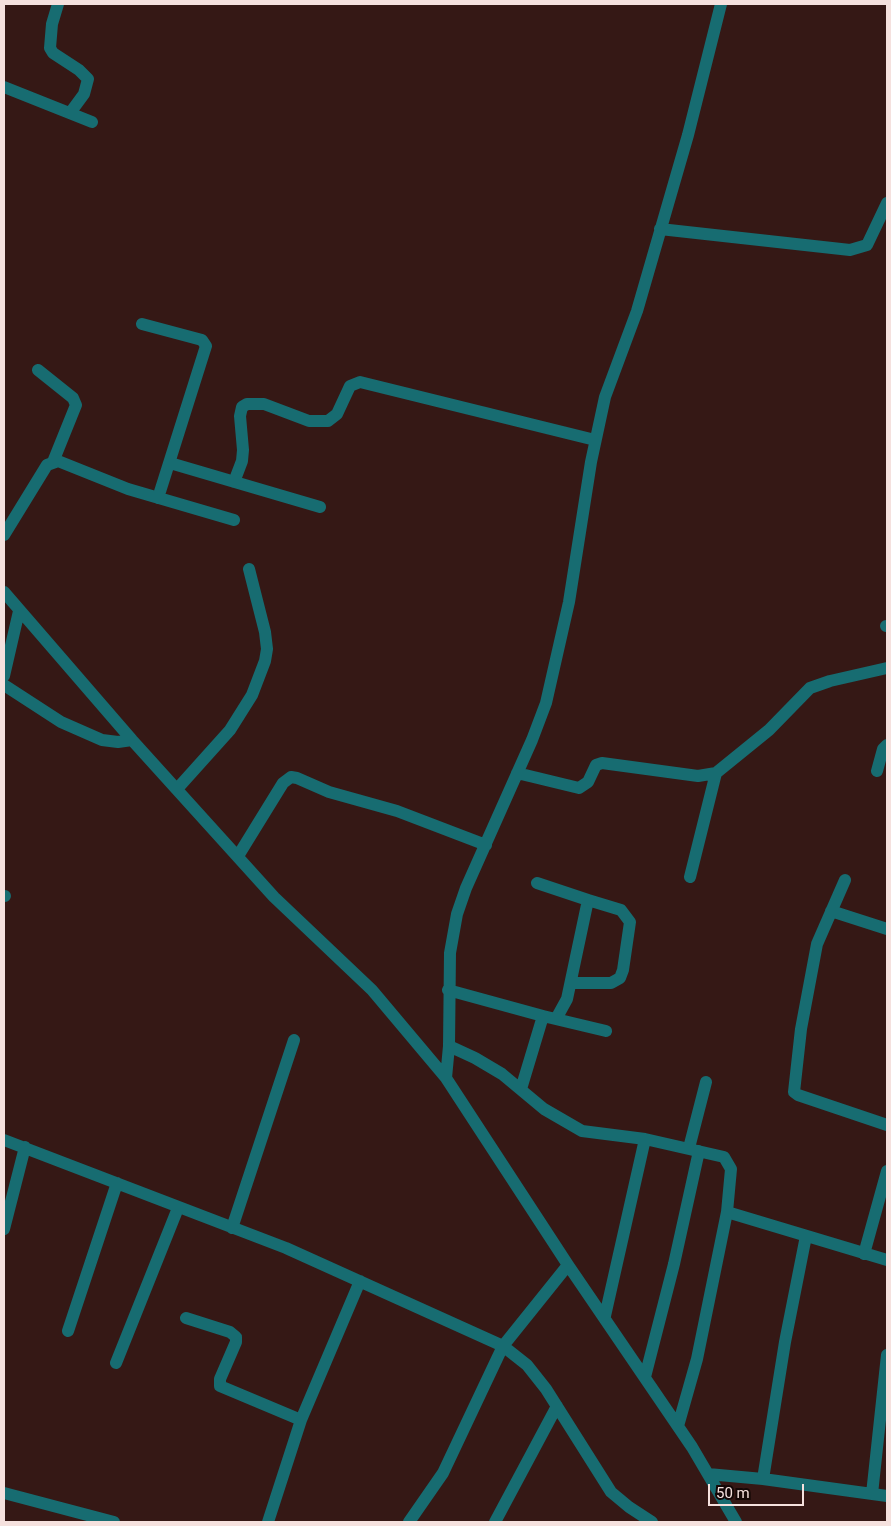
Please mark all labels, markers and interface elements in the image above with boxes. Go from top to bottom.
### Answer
scale bar [711,1474,807,1506]
text: 50 m [716,1484,750,1502]

